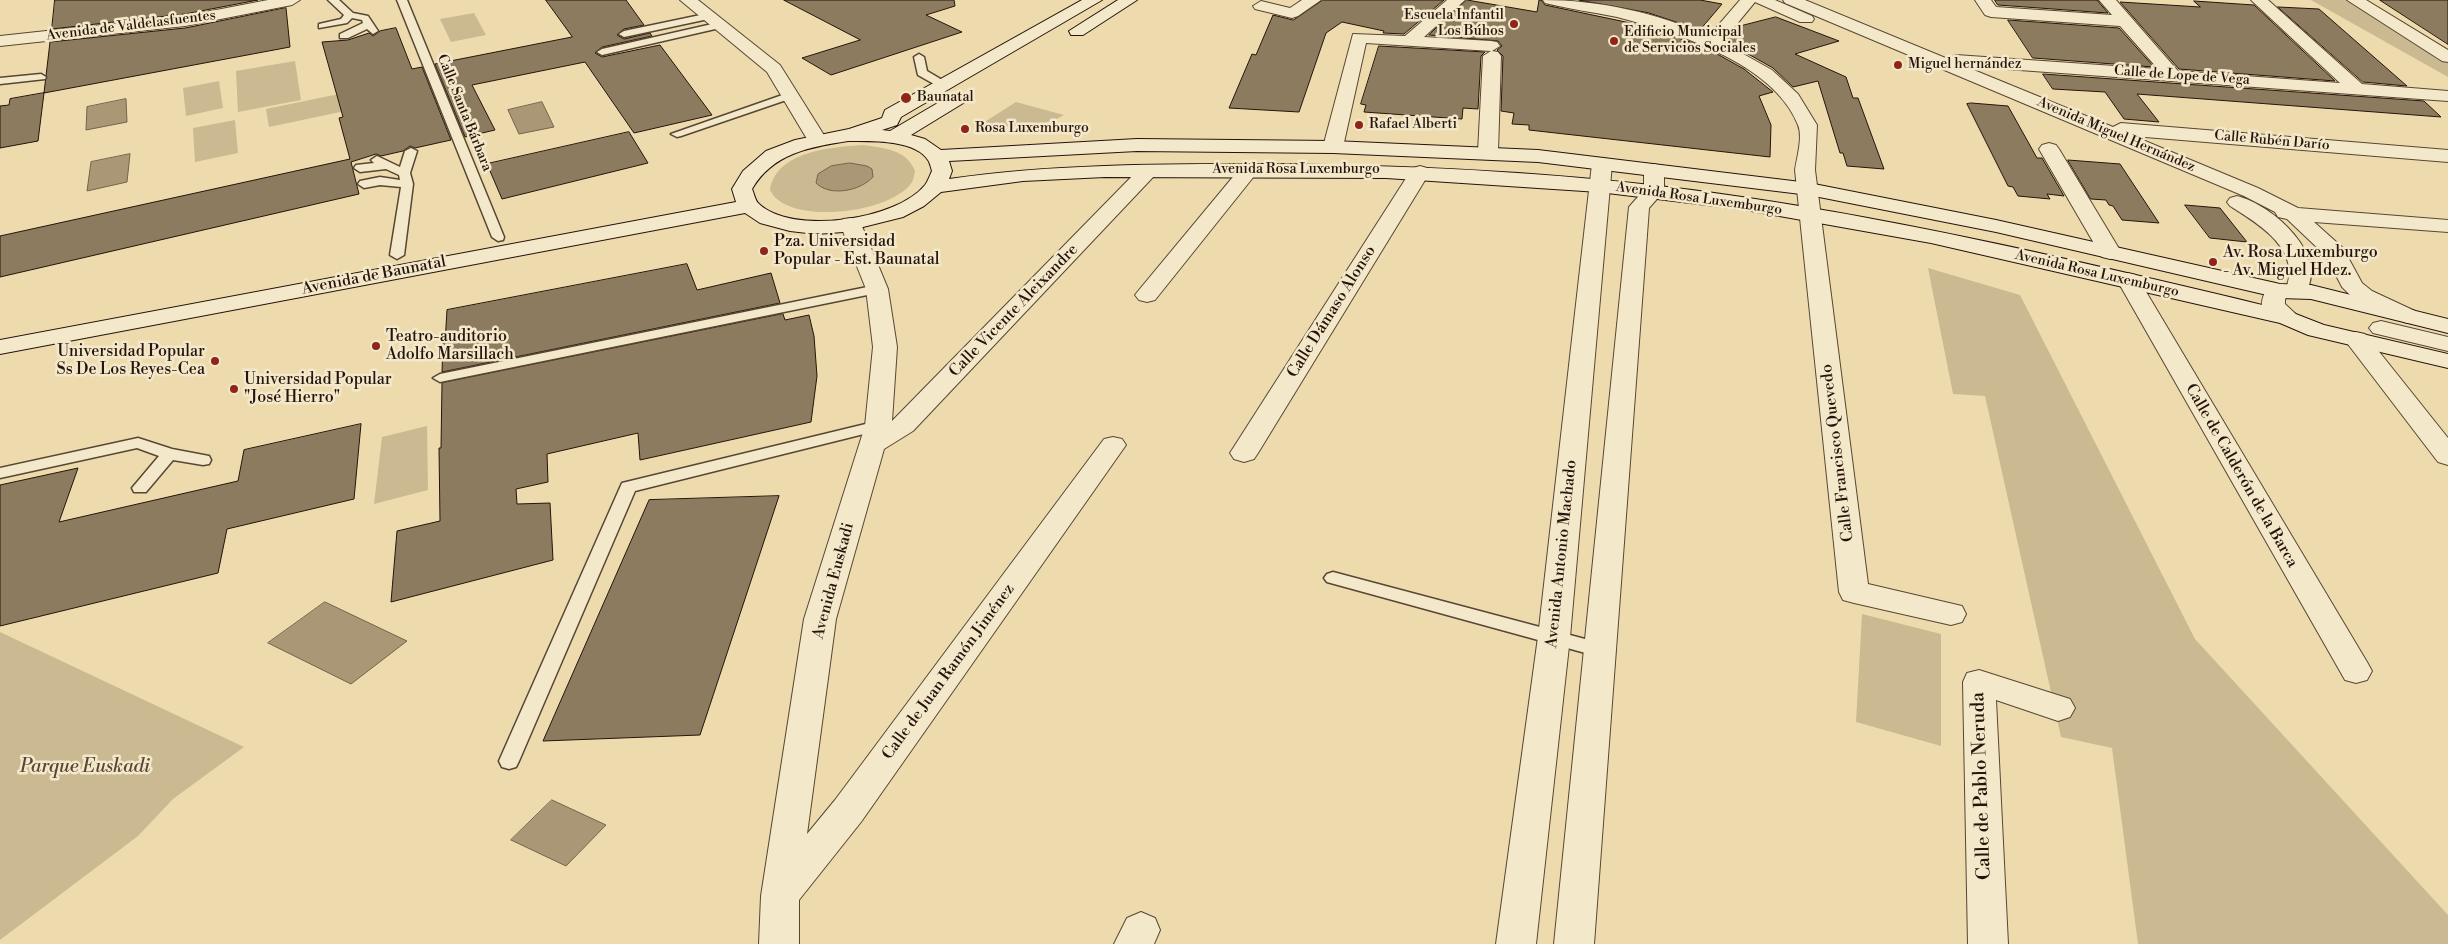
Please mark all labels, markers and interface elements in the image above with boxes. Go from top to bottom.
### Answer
street label: Avenida de Valdelasfuentes [45,7,217,45]
place label: Escuela Infantil Los Búhos [1404,8,1504,40]
marker: Escuela Infantil Los Búhos [1508,18,1520,30]
place label: Edificio Municipal de Servicios Sociales [1624,25,1756,58]
marker: Edificio Municipal de Servicios Sociales [1608,35,1620,47]
street label: Calle Santa Bárbara [433,52,495,174]
place label: Miguel hernández [1908,57,2022,73]
marker: Miguel hernández [1892,59,1904,71]
street label: Calle de Lope de Vega [2113,63,2251,89]
place label: Baunatal [917,90,974,106]
marker: Baunatal [899,91,913,105]
street label: Avenida Miguel Hernández [2034,94,2198,176]
place label: Rafael Alberti [1369,117,1457,133]
marker: Rafael Alberti [1353,119,1365,131]
place label: Rosa Luxemburgo [975,121,1089,137]
marker: Rosa Luxemburgo [959,123,971,135]
street label: Calle Rubén Darío [2214,128,2330,154]
street label: Avenida Rosa Luxemburgo [1212,162,1380,178]
street label: Avenida Rosa Luxemburgo [1615,179,1783,219]
place label: Pza. Universidad Popular - Est. Baunatal [774,232,939,270]
street label: Calle Vicente Aleixandre [945,241,1083,381]
street label: Calle Dámaso Alonso [1284,242,1380,382]
place label: Av. Rosa Luxemburgo - Av. Miguel Hdez. [2223,243,2378,281]
marker: Pza. Universidad Popular - Est. Baunatal [758,245,770,257]
street label: Avenida Rosa Luxemburgo [2013,247,2181,301]
street label: Avenida de Baunatal [300,253,448,299]
marker: Av. Rosa Luxemburgo - Av. Miguel Hdez. [2207,256,2219,268]
place label: Teatro-auditorio Adolfo Marsillach [386,327,514,365]
marker: Teatro-auditorio Adolfo Marsillach [370,340,382,352]
place label: Universidad Popular Ss De Los Reyes-Cea [56,342,205,380]
marker: Universidad Popular Ss De Los Reyes-Cea [209,355,221,367]
street label: Calle Francisco Quevedo [1818,363,1858,543]
place label: Universidad Popular "José Hierro" [244,370,392,408]
street label: Calle de Calderón de la Barca [2180,381,2302,571]
marker: Universidad Popular "José Hierro" [228,383,240,395]
street label: Avenida Antonio Machado [1543,459,1581,649]
street label: Avenida Euskadi [809,521,859,641]
street label: Calle de Juan Ramón Jiménez [879,580,1019,764]
street label: Calle de Pablo Neruda [1967,692,1997,880]
park label: Parque Euskadi [20,756,150,778]

